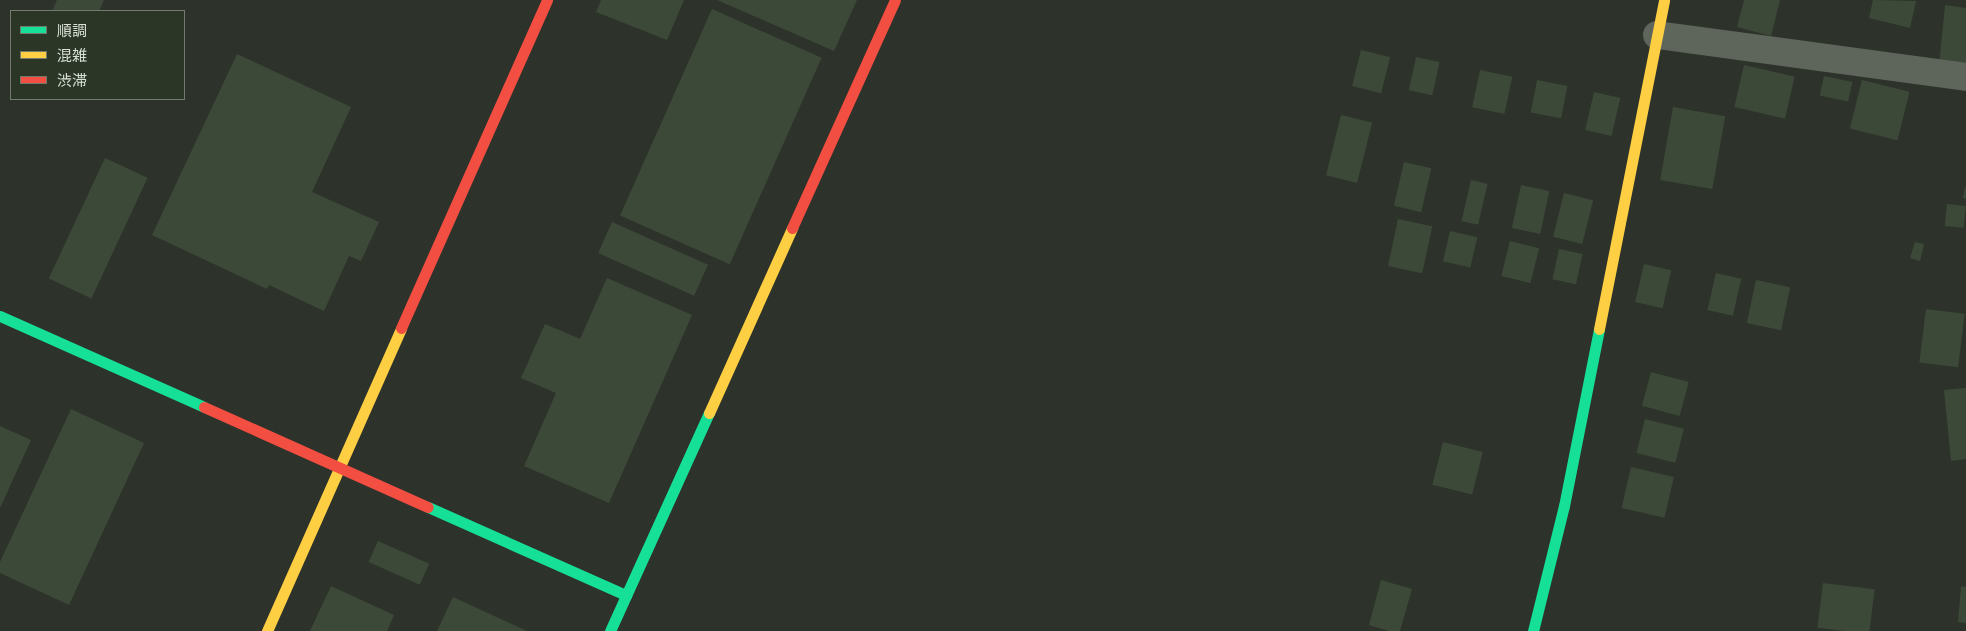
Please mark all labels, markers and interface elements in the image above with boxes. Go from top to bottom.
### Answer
legend [10,10,185,100]
text: 順調 [57,22,87,40]
text: 混雑 [57,47,87,65]
text: 渋滞 [57,72,87,90]

